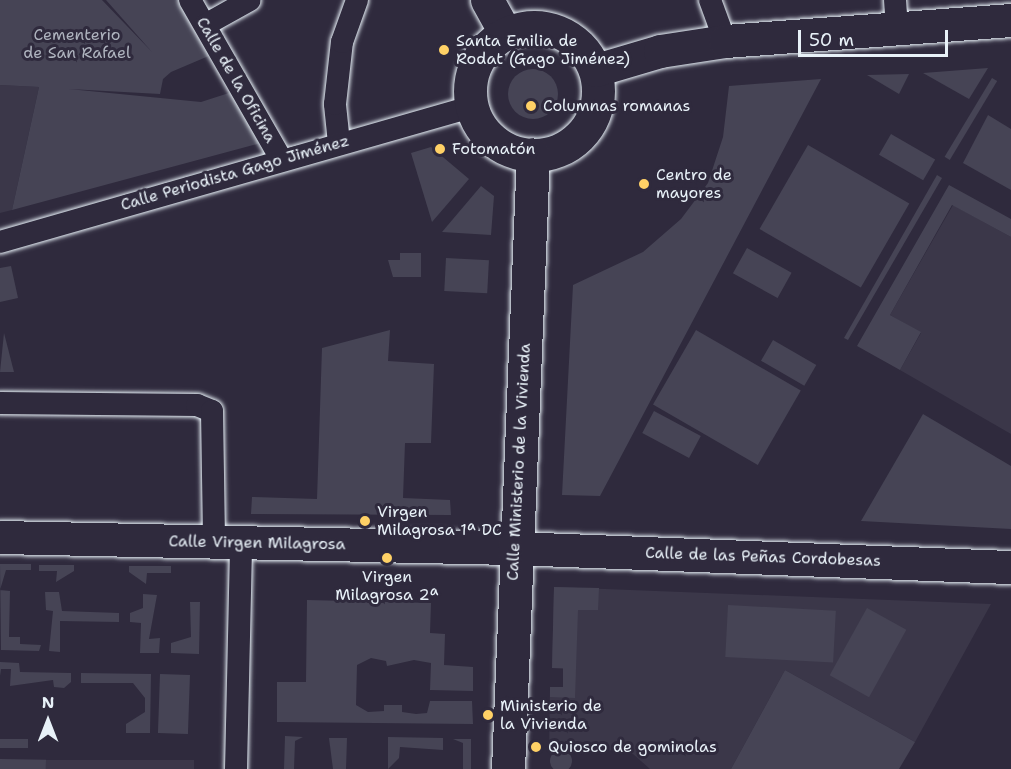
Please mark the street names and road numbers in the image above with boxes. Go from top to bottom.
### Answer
street label: Calle de la Oficina [192,14,280,146]
street label: Calle Periodista Gago Jiménez [118,131,352,215]
street label: Calle Ministerio de la Vivienda [503,343,535,581]
street label: Calle Virgen Milagrosa [168,532,346,554]
street label: Calle de las Peñas Cordobesas [645,543,881,571]

